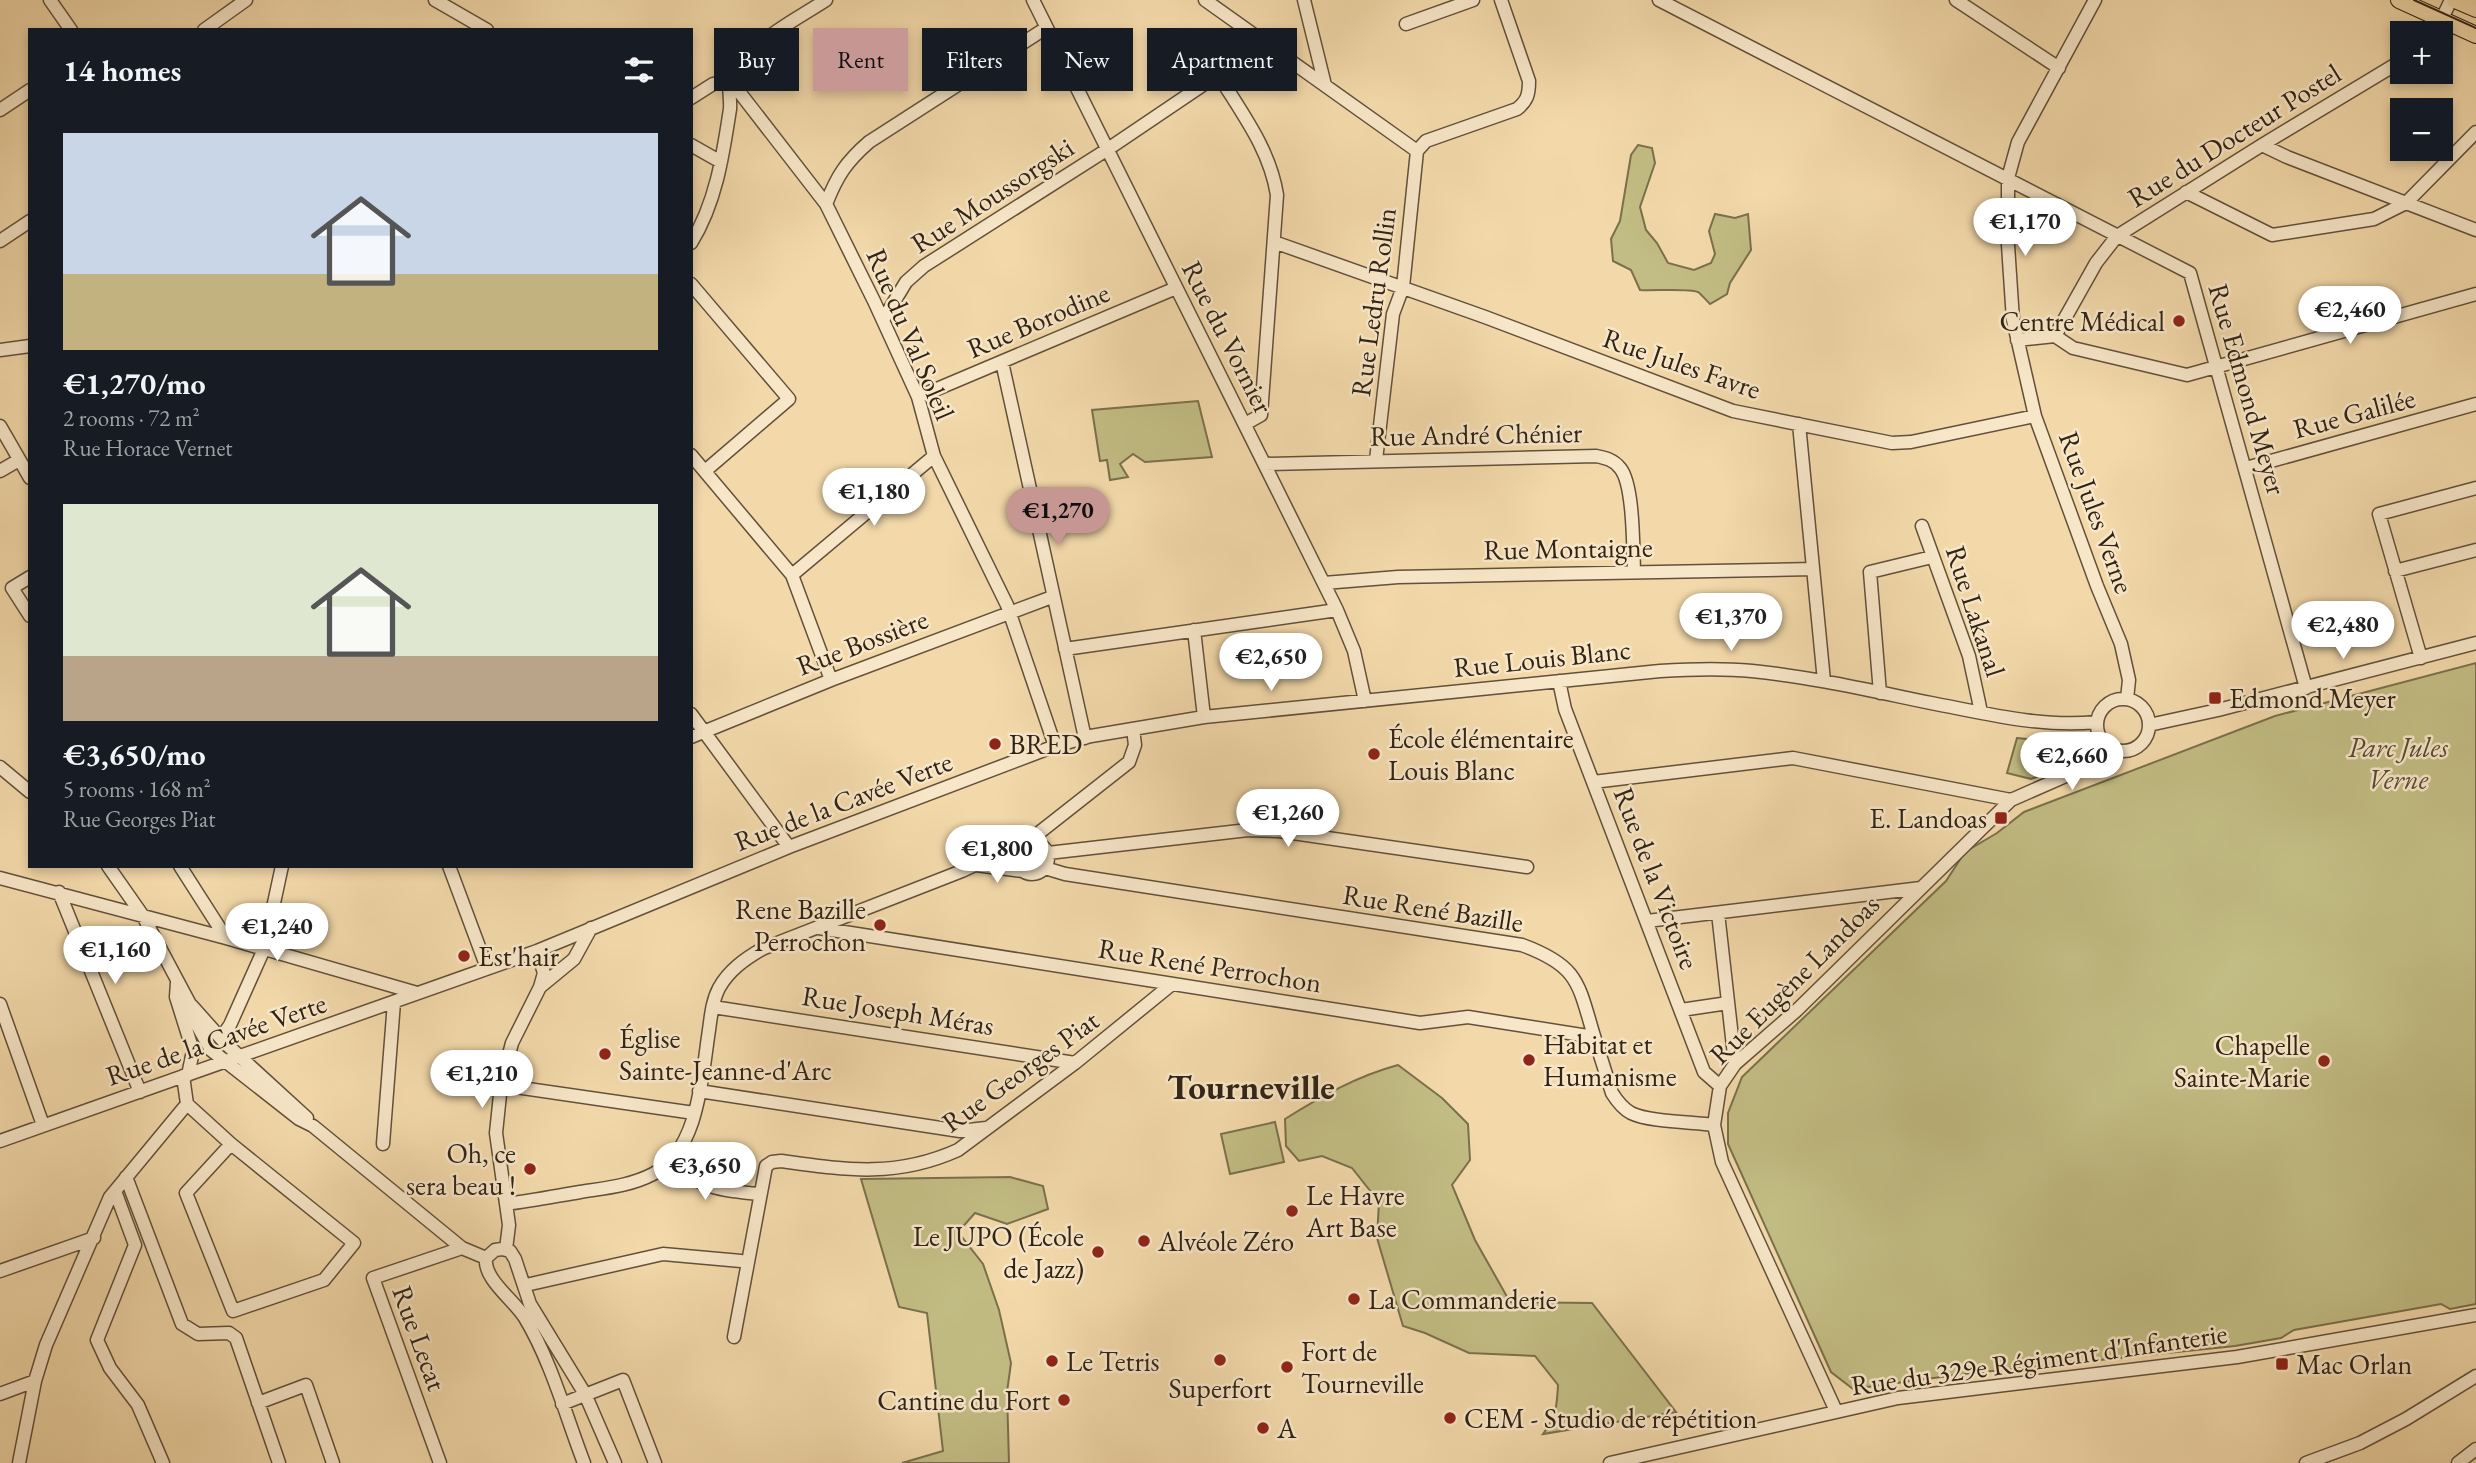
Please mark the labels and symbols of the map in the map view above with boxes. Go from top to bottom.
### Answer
street label: Rue du Docteur Postel [2121,55,2348,215]
street label: Rue Moussorgski [904,129,1080,261]
pin: €1,170 [1968,198,2082,258]
street label: Rue Ledru Rollin [1342,205,1404,399]
street label: Rue du Val Soleil [859,243,963,425]
street label: Rue du Vornier [1174,254,1282,420]
street label: Rue Borodine [961,274,1115,366]
street label: Rue Edmond Meyer [2201,279,2296,499]
pin: €2,460 [2293,286,2407,346]
place label: Centre Médical [2000,303,2165,339]
marker: Centre Médical [2171,313,2187,329]
street label: Rue Jules Favre [1598,319,1766,407]
street label: Rue Galilée [2289,379,2419,447]
street label: Rue André Chénier [1369,414,1583,454]
street label: Rue Jules Verne [2051,426,2143,598]
pin: €1,180 [817,468,931,528]
pin: €1,270 [1001,488,1115,547]
street label: Rue Montaigne [1483,529,1653,567]
street label: Rue Lakanal [1938,541,2014,681]
pin: €1,370 [1674,594,1788,653]
street label: Rue Bossière [791,600,933,683]
pin: €2,480 [2286,602,2400,661]
street label: Rue Louis Blanc [1451,631,1633,685]
pin: €2,650 [1214,634,1328,693]
place label: Edmond Meyer [2229,680,2397,716]
marker: Edmond Meyer [2207,690,2223,706]
place label: École élémentaire Louis Blanc [1388,720,1574,788]
place label: BRED [1009,726,1082,762]
park label: Parc Jules Verne [2348,729,2448,797]
pin: €2,660 [2015,732,2129,792]
marker: BRED [987,736,1003,752]
street label: Rue de la Cavée Verte [729,743,957,859]
marker: École élémentaire Louis Blanc [1366,746,1382,762]
street label: Rue de la Victoire [1606,782,1708,974]
pin: €1,260 [1231,790,1345,849]
place label: E. Landoas [1869,800,1987,836]
marker: E. Landoas [1993,810,2009,826]
pin: €1,800 [940,826,1054,885]
street label: Rue René Bazille [1340,876,1526,940]
street label: Rue Eugène Landoas [1701,886,1887,1072]
place label: Rene Bazille Perrochon [735,891,866,959]
pin: €1,240 [220,904,334,963]
marker: Rene Bazille Perrochon [872,917,888,933]
pin: €1,160 [58,926,172,986]
street label: Rue René Perrochon [1096,930,1324,1000]
place label: Est'hair [478,938,560,974]
marker: Est'hair [456,948,472,964]
street label: Rue Joseph Méras [799,977,997,1043]
street label: Rue de la Cavée Verte [101,984,331,1094]
street label: Rue Georges Piat [934,1002,1106,1140]
place label: Église Sainte-Jeanne-d'Arc [619,1020,832,1088]
place label: Habitat et Humanisme [1543,1026,1677,1094]
place label: Chapelle Sainte-Marie [2174,1027,2310,1095]
marker: Église Sainte-Jeanne-d'Arc [597,1046,613,1062]
pin: €1,210 [425,1050,539,1110]
marker: Habitat et Humanisme [1521,1052,1537,1068]
marker: Chapelle Sainte-Marie [2316,1053,2332,1069]
district label: Tourneville [1167,1064,1335,1109]
place label: Oh, ce sera beau ! [406,1135,516,1203]
pin: €3,650 [648,1142,762,1202]
marker: Oh, ce sera beau ! [522,1161,538,1177]
place label: Le Havre Art Base [1305,1177,1405,1245]
marker: Le Havre Art Base [1284,1203,1300,1219]
place label: Le JUPO (École de Jazz) [913,1218,1084,1286]
place label: Alvéole Zéro [1157,1223,1294,1259]
marker: Alvéole Zéro [1136,1233,1152,1249]
marker: Le JUPO (École de Jazz) [1090,1244,1106,1260]
street label: Rue Lecat [384,1281,456,1396]
place label: La Commanderie [1368,1281,1557,1317]
marker: La Commanderie [1346,1291,1362,1307]
street label: Rue du 329e Régiment d'Infanterie [1849,1315,2229,1403]
place label: Fort de Tourneville [1301,1333,1424,1401]
place label: Le Tetris [1066,1343,1160,1379]
place label: Mac Orlan [2296,1346,2412,1382]
marker: Superfort [1212,1352,1228,1368]
marker: Le Tetris [1044,1353,1060,1369]
marker: Mac Orlan [2274,1356,2290,1372]
marker: Fort de Tourneville [1279,1359,1295,1375]
place label: Superfort [1169,1370,1272,1406]
place label: Cantine du Fort [877,1382,1050,1418]
marker: Cantine du Fort [1056,1392,1072,1408]
place label: CEM - Studio de répétition [1464,1400,1757,1436]
place label: A [1276,1410,1297,1446]
marker: CEM - Studio de répétition [1442,1410,1458,1426]
marker: A [1255,1420,1271,1436]

